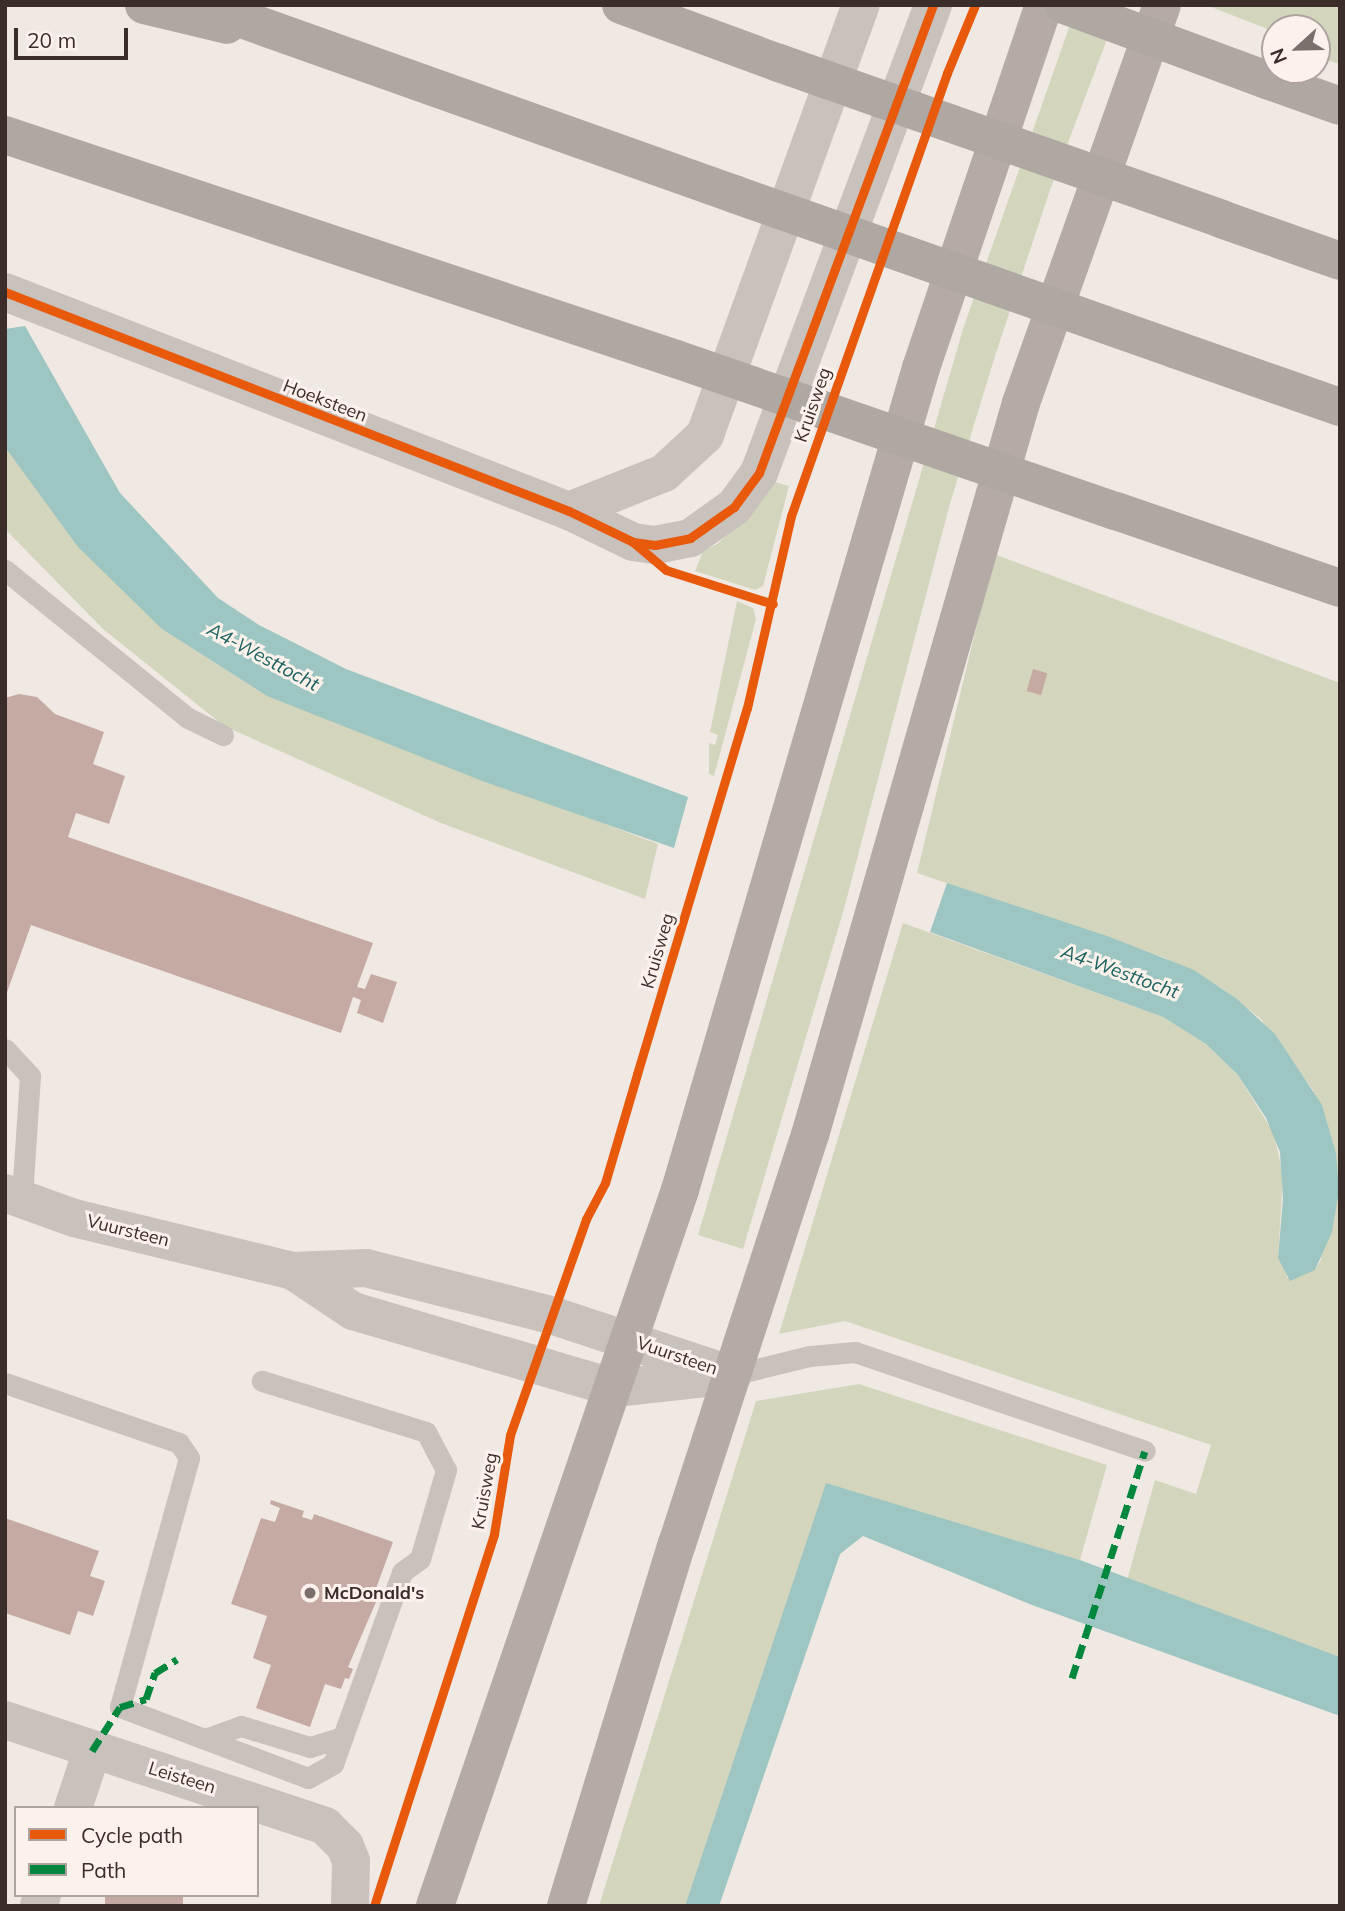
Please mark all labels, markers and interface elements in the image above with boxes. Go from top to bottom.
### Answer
scale bar [18,14,131,58]
north arrow [1261,14,1331,84]
text: 20 m [27,27,76,53]
text: N [1265,45,1292,67]
street label: Kruisweg [790,365,836,445]
street label: Hoeksteen [280,375,370,427]
water label: A4-Westtocht [203,618,323,696]
street label: Kruisweg [637,911,679,991]
water label: A4-Westtocht [1058,940,1182,1004]
street label: Vuursteen [85,1210,171,1252]
street label: Vuursteen [634,1332,720,1380]
street label: Kruisweg [468,1451,502,1531]
place label: McDonald's [324,1582,424,1604]
marker: McDonald's [302,1585,318,1601]
street label: Leisteen [146,1758,218,1798]
legend [14,1806,259,1897]
text: Cycle path [81,1822,183,1848]
text: Path [81,1857,126,1883]

